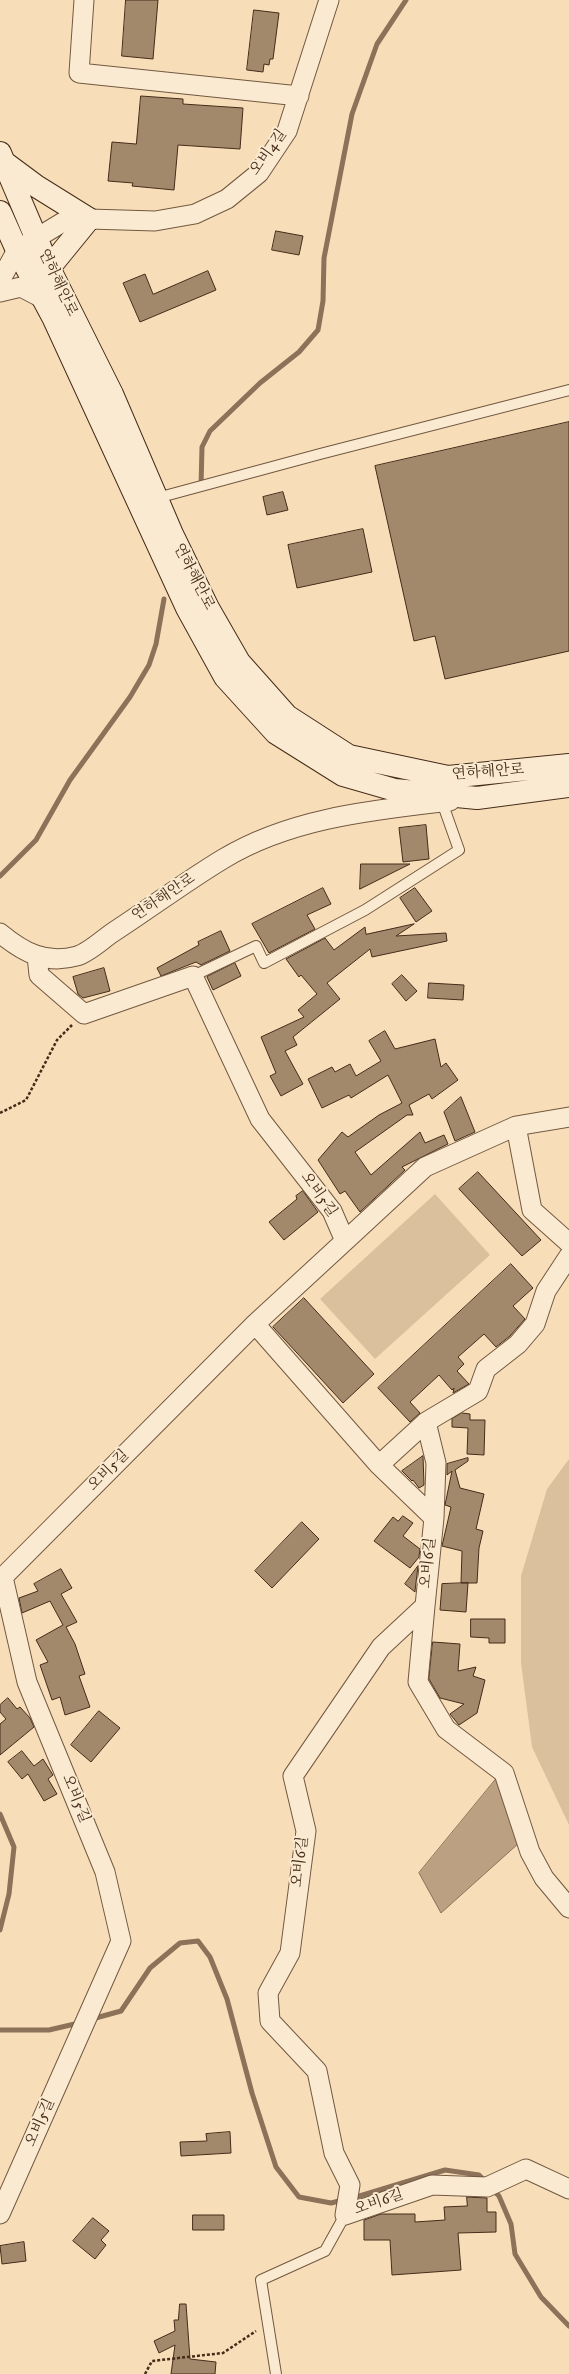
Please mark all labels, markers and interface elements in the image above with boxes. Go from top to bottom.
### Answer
street label: 오비4길 [247,126,291,180]
street label: 연하해안로 [34,246,80,320]
street label: 연하해안로 [169,541,217,613]
street label: 연하해안로 [451,761,525,785]
street label: 연하해안로 [129,870,199,926]
street label: 오비5길 [296,1169,340,1221]
street label: 오비5길 [85,1447,133,1495]
street label: 오비6길 [417,1537,441,1589]
street label: 오비5길 [57,1772,93,1826]
street label: 오비6길 [289,1835,313,1889]
street label: 오비5길 [22,2096,60,2150]
street label: 오비6길 [352,2186,406,2220]

